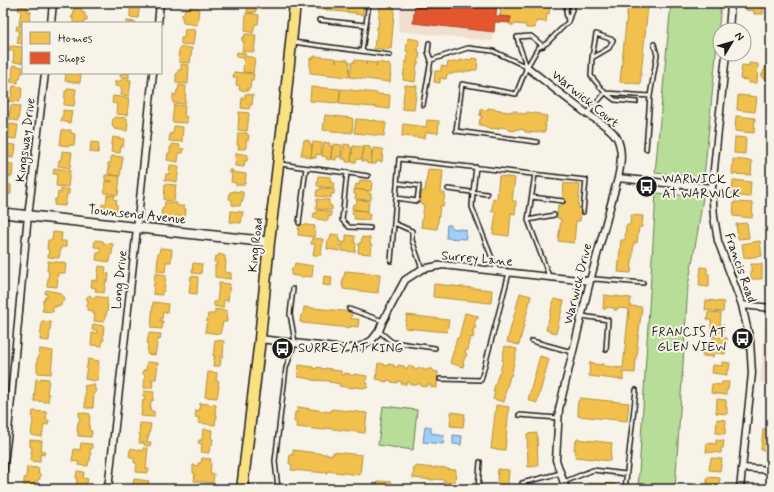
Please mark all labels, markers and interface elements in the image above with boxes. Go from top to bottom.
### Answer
legend [22,22,162,74]
north arrow [712,22,752,62]
text: N [731,29,747,44]
text: Homes [58,31,93,47]
text: Shops [58,51,85,67]
street label: Warwick Court [548,67,622,131]
street label: Kingsway Drive [12,97,41,183]
place label: WARWICK AT WARWICK [662,171,740,203]
bus stop icon: WARWICK AT WARWICK [633,173,659,199]
street label: Townsend Avenue [87,201,187,229]
street label: King Road [245,217,268,273]
street label: Francis Road [720,231,760,305]
street label: Warwick Drive [560,242,596,326]
street label: Surrey Lane [441,247,513,271]
street label: Long Drive [108,249,133,310]
place label: FRANCIS AT GLEN VIEW [651,324,726,356]
bus stop icon: FRANCIS AT GLEN VIEW [729,326,755,352]
bus stop icon: SURREY AT KING [270,335,296,361]
place label: SURREY AT KING [298,340,403,357]

